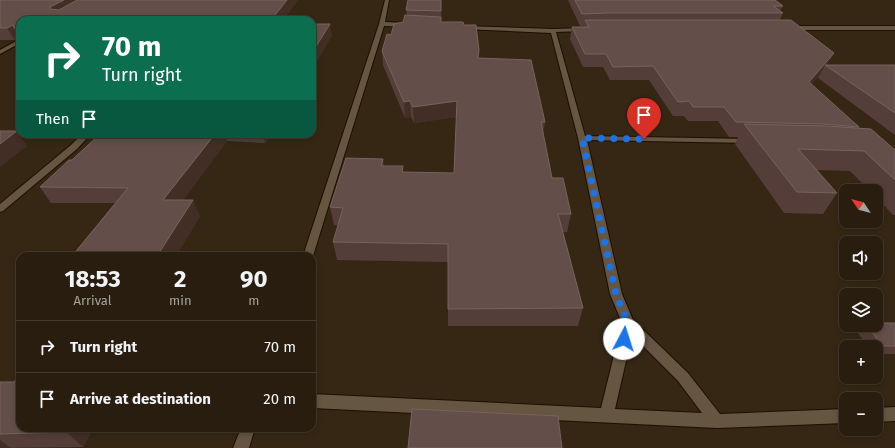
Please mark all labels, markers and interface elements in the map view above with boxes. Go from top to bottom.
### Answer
text: 70 m [102,30,161,63]
icon: right [36,32,88,84]
text: Turn right [102,64,182,86]
pin [627,98,661,139]
icon: arrive [633,104,655,126]
icon: arrive [78,108,100,130]
text: Then [36,110,70,128]
north arrow [839,184,883,228]
map controls [839,184,883,436]
button: sound [839,236,883,280]
text: 18:53 [64,265,121,293]
text: 2 [174,265,187,293]
text: 90 [240,265,268,293]
button: layers [839,288,883,332]
text: Arrival [74,293,112,308]
text: min [169,293,192,308]
text: m [248,293,259,308]
position arrow [603,318,645,360]
icon: right [36,336,58,358]
text: Turn right [70,338,137,356]
text: 70 m [264,338,296,356]
button: + [839,340,883,384]
icon: arrive [36,388,58,410]
text: Arrive at destination [70,390,211,408]
text: 20 m [263,390,296,408]
button: − [839,392,883,436]

